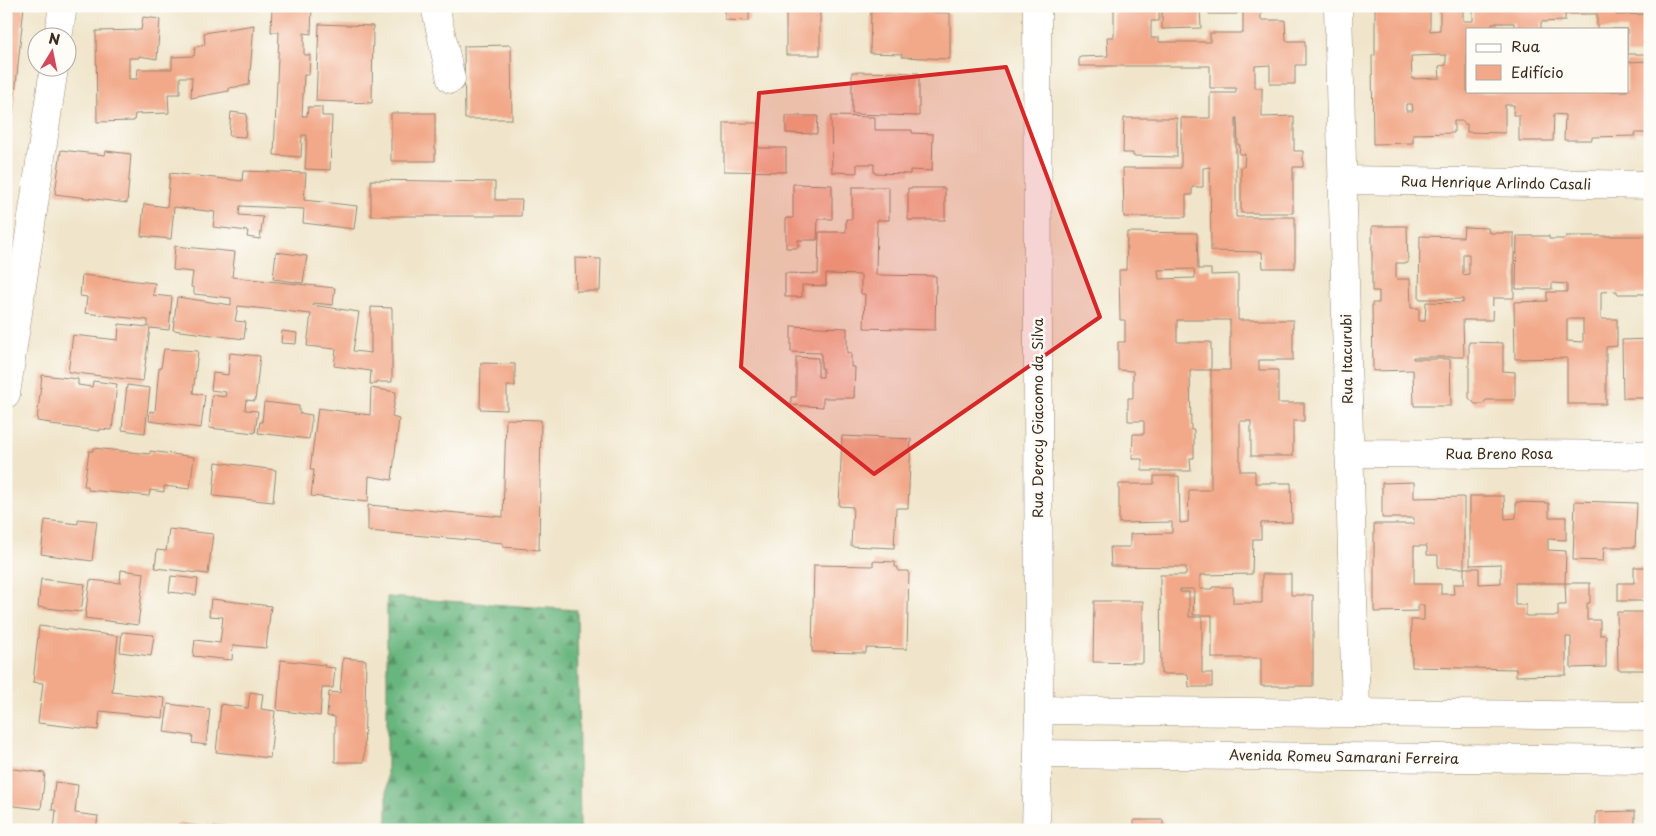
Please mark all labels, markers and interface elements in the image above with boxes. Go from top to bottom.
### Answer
text: N [47,27,62,50]
north arrow [28,28,78,78]
legend [1466,28,1628,92]
text: Rua [1511,34,1540,57]
text: Edifício [1511,60,1564,83]
street label: Rua Henrique Arlindo Casali [1401,170,1591,195]
street label: Rua Itacurubi [1335,314,1358,404]
street label: Rua Derocy Giacomo da Silva [1027,318,1048,518]
street label: Rua Breno Rosa [1445,443,1553,464]
street label: Avenida Romeu Samarani Ferreira [1229,744,1459,769]

